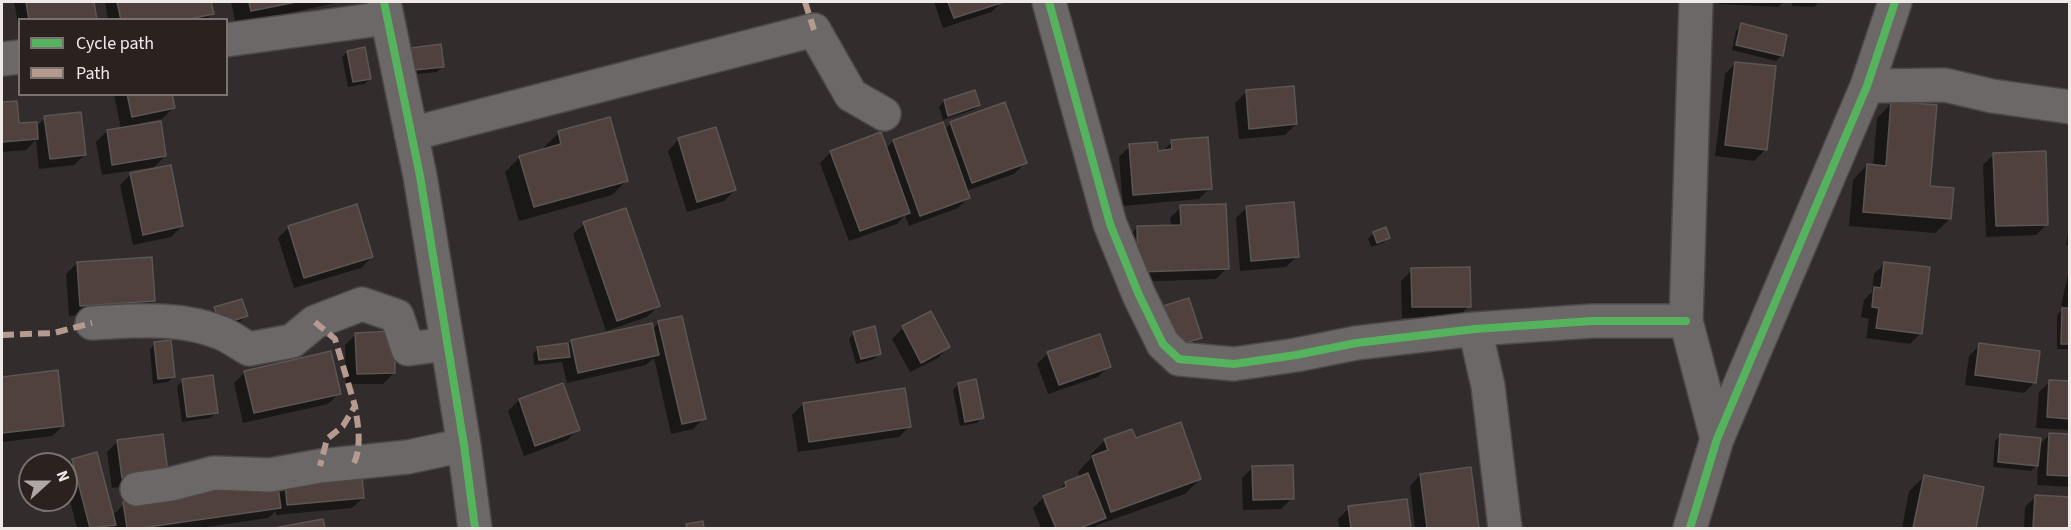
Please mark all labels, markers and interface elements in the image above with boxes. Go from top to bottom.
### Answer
legend [18,18,228,96]
text: Cycle path [76,31,154,56]
text: Path [76,61,110,86]
north arrow [18,452,78,512]
text: N [51,467,75,485]

